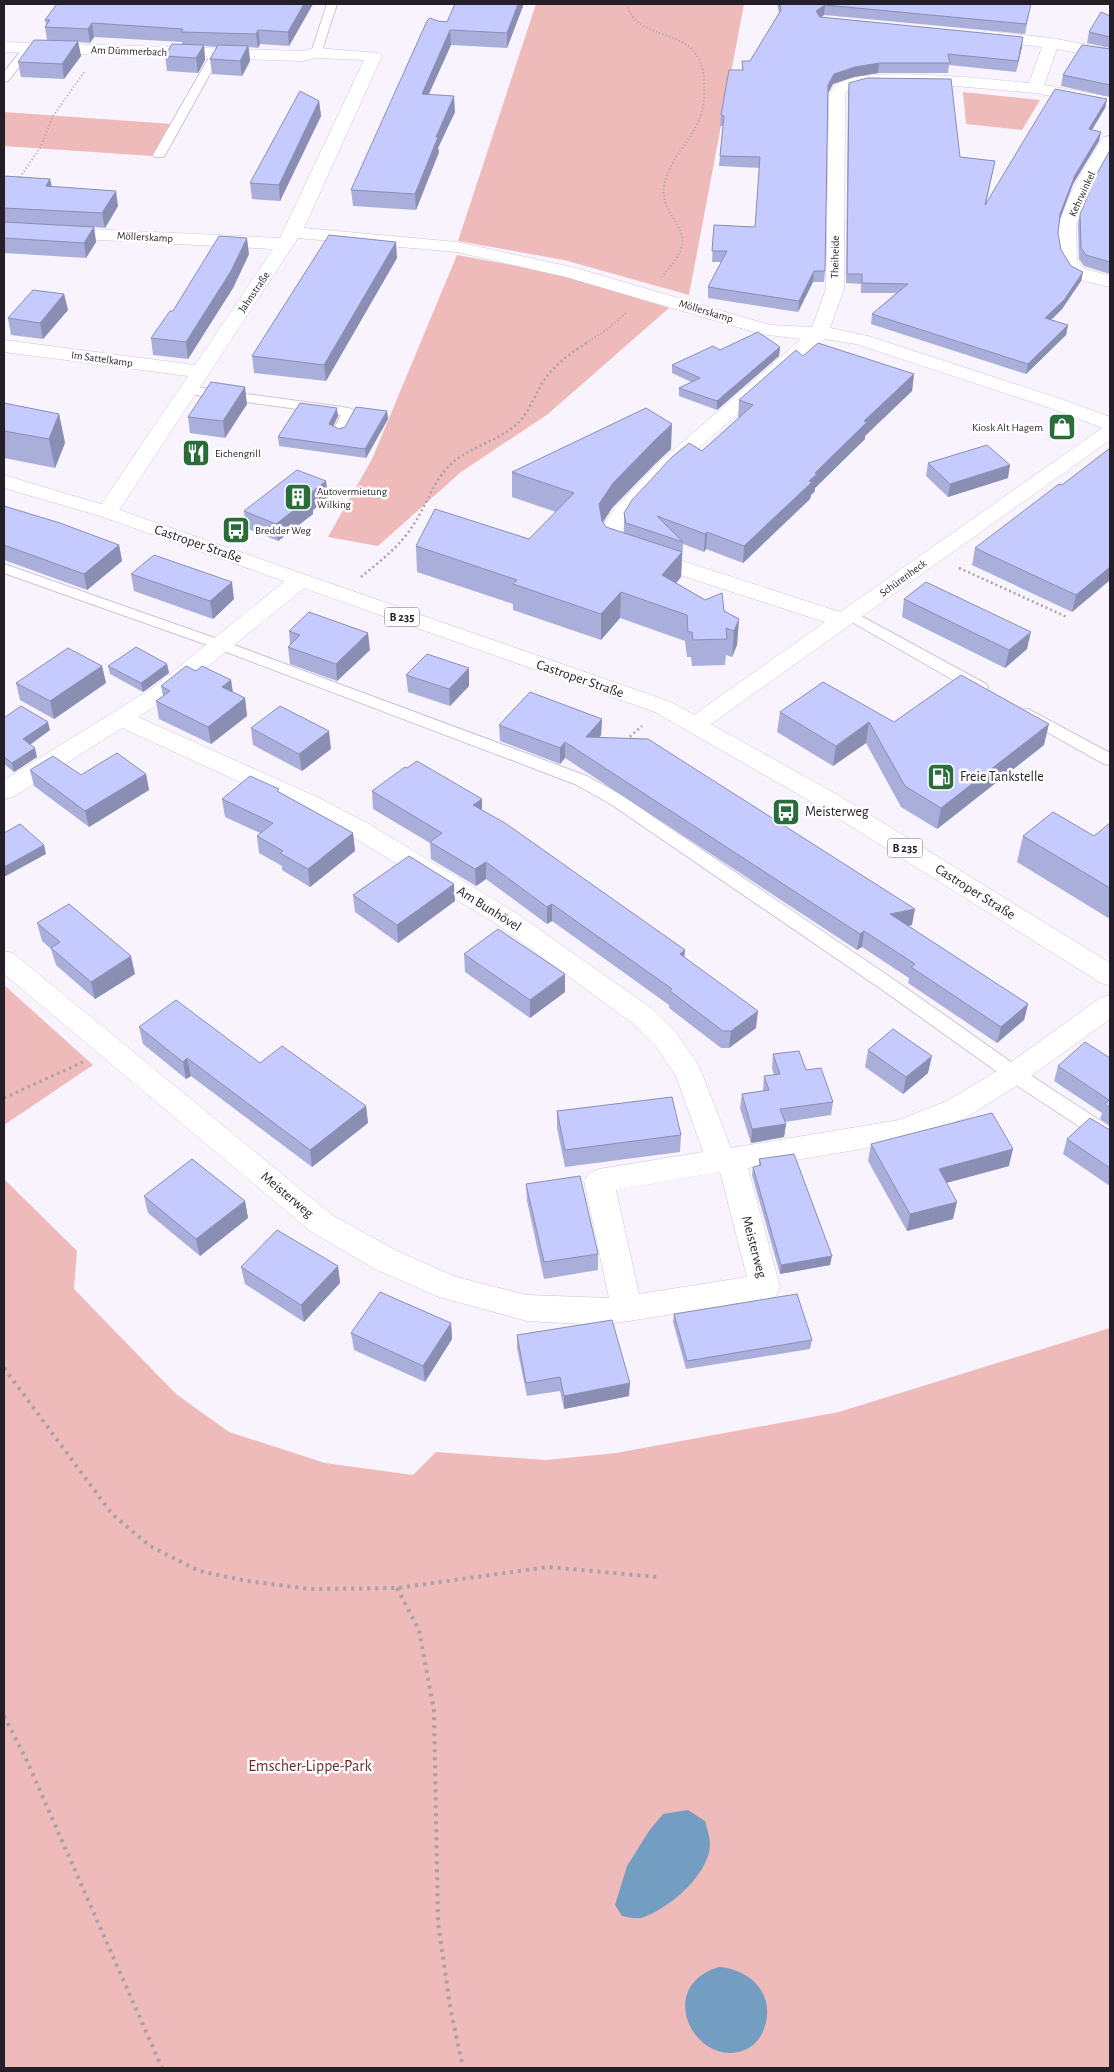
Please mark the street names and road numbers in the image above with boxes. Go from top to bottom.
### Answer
street label: Am Dümmerbach [91,44,167,58]
street label: Kehrwinkel [1067,170,1097,218]
street label: Möllerskamp [117,230,174,244]
street label: Theiheide [829,235,841,279]
street label: Jahnstraße [236,270,272,314]
street label: Möllerskamp [678,298,735,325]
street label: Im Sattelkamp [70,349,134,369]
street label: Castroper Straße [153,523,243,565]
street label: Schürenheck [878,557,928,599]
road number: B 235 [384,608,420,626]
street label: Castroper Straße [535,658,625,700]
road number: B 235 [888,838,922,858]
street label: Castroper Straße [933,862,1017,922]
street label: Am Bunhövel [454,884,524,934]
street label: Meisterweg [258,1169,316,1221]
street label: Meisterweg [739,1214,769,1280]

